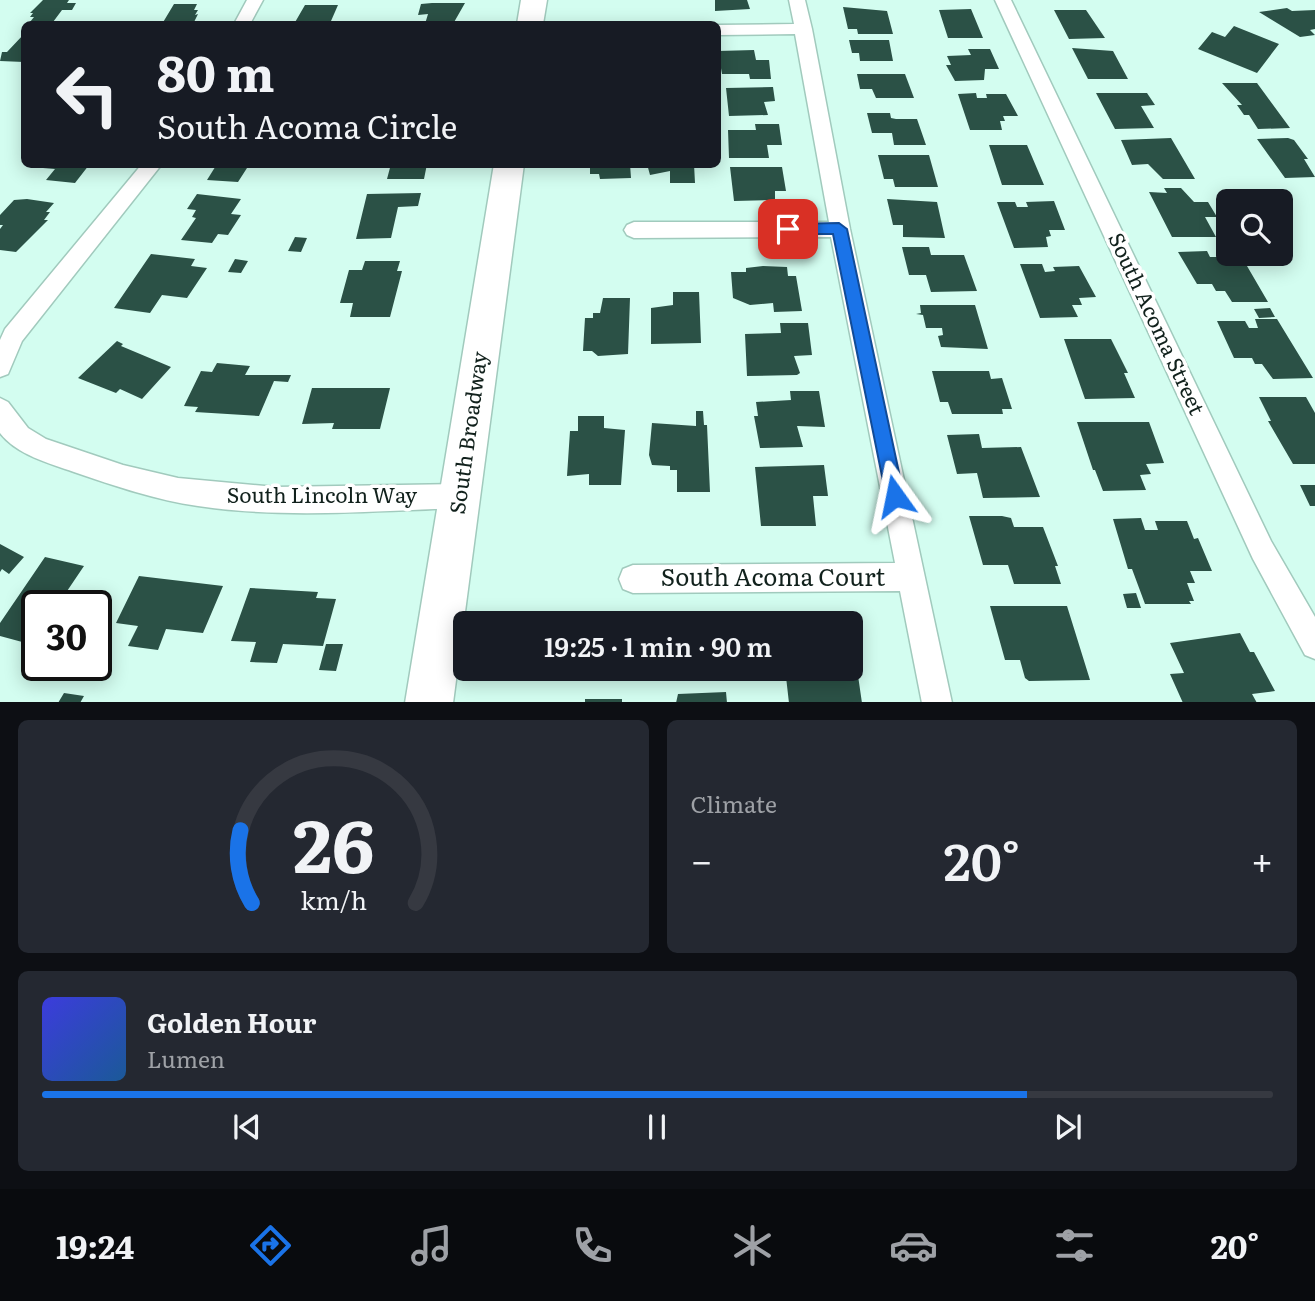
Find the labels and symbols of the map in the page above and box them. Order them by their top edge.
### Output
pin [758,199,818,259]
street label: South Acoma Street [1102,227,1214,420]
street label: South Broadway [440,349,493,516]
position arrow [858,459,932,533]
street label: South Lincoln Way [227,478,418,509]
street label: South Acoma Court [661,558,886,593]
speed limit sign: 30 [21,590,112,681]

